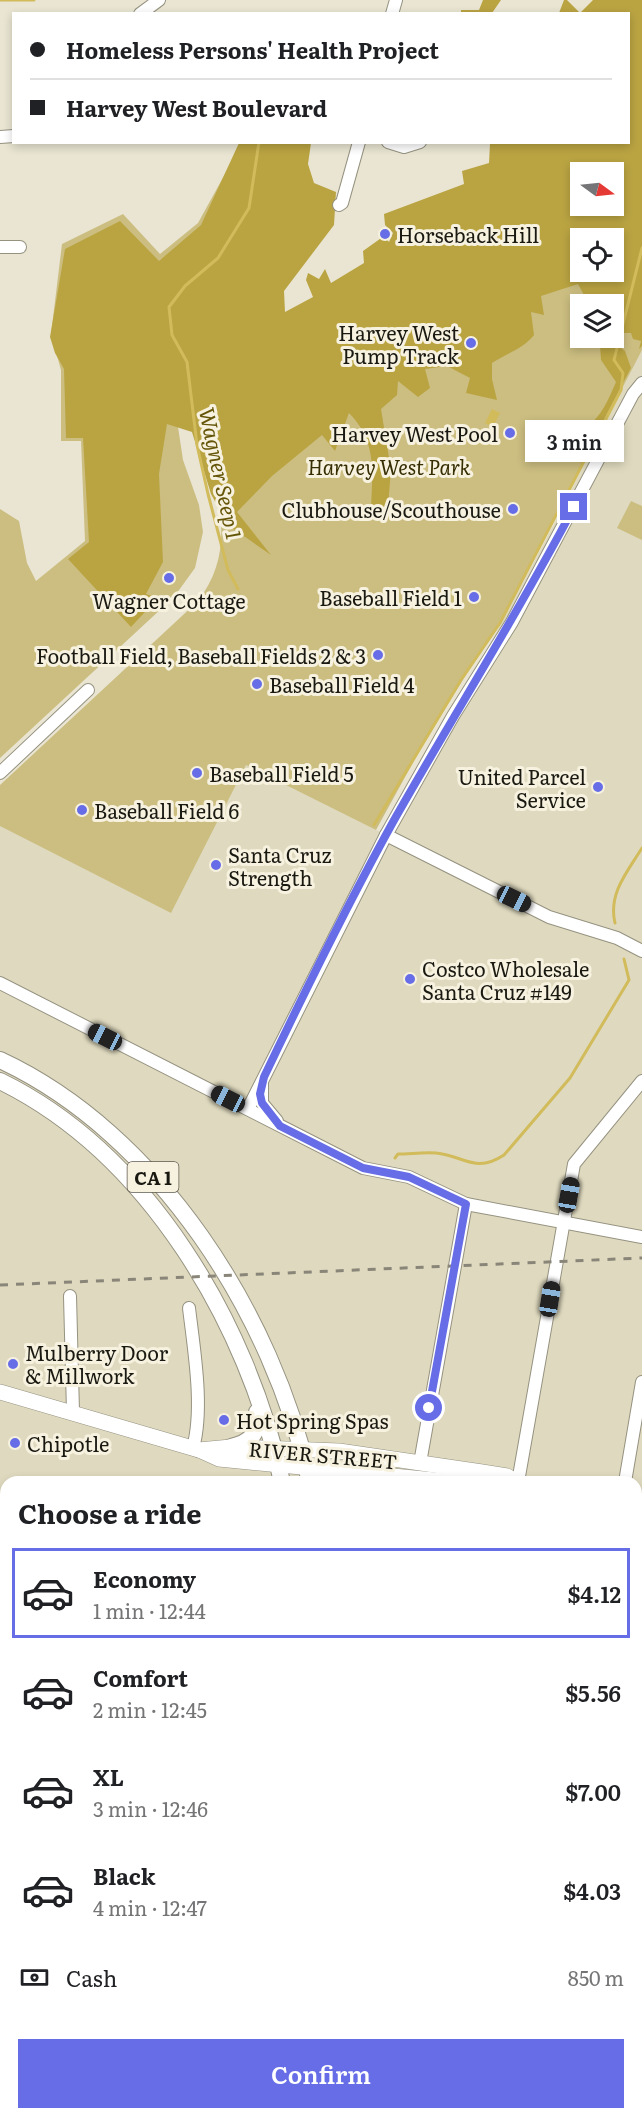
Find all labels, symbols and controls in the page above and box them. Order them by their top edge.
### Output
text: Homeless Persons' Health Project [66,33,439,66]
text: Harvey West Boulevard [66,91,327,124]
north arrow [570,162,624,216]
map controls [570,162,624,348]
place label: Horseback Hill [397,219,539,249]
marker: Horseback Hill [378,227,392,241]
button: locate [570,228,624,282]
button: layers [570,294,624,348]
place label: Harvey West Pump Track [338,317,460,370]
marker: Harvey West Pump Track [464,336,478,350]
water label: Wagner Seep 1 [193,404,251,542]
place label: Harvey West Pool [331,418,498,448]
callout: 3 min [524,420,624,462]
marker: Harvey West Pool [503,426,517,440]
text: 3 min [547,426,602,456]
park label: Harvey West Park [308,451,470,481]
route end [560,493,587,520]
place label: Clubhouse/Scouthouse [281,494,501,524]
marker: Clubhouse/Scouthouse [506,502,520,516]
marker: Wagner Cottage [162,571,176,585]
place label: Baseball Field 1 [319,582,462,612]
place label: Wagner Cottage [92,585,246,615]
marker: Baseball Field 1 [467,590,481,604]
place label: Football Field, Baseball Fields 2 & 3 [36,640,366,670]
marker: Football Field, Baseball Fields 2 & 3 [371,648,385,662]
place label: Baseball Field 4 [269,669,415,699]
marker: Baseball Field 4 [250,677,264,691]
place label: Baseball Field 5 [209,758,354,788]
place label: United Parcel Service [458,761,586,814]
marker: Baseball Field 5 [190,766,204,780]
marker: United Parcel Service [591,780,605,794]
place label: Baseball Field 6 [94,795,240,825]
marker: Baseball Field 6 [75,803,89,817]
place label: Santa Cruz Strength [228,839,332,892]
marker: Santa Cruz Strength [209,858,223,872]
car [494,883,534,915]
place label: Costco Wholesale Santa Cruz #149 [422,953,589,1006]
marker: Costco Wholesale Santa Cruz #149 [403,972,417,986]
car [85,1021,125,1053]
car [208,1083,248,1115]
road number: CA 1 [128,1162,178,1192]
car [557,1176,581,1214]
car [538,1280,562,1318]
place label: Mulberry Door & Millwork [25,1337,169,1390]
marker: Mulberry Door & Millwork [6,1357,20,1371]
route start [415,1394,442,1421]
place label: Hot Spring Spas [236,1405,389,1435]
marker: Hot Spring Spas [217,1413,231,1427]
place label: Chipotle [27,1428,109,1458]
street label: RIVER STREET [247,1433,399,1475]
marker: Chipotle [8,1436,22,1450]
text: Choose a ride [18,1492,201,1532]
text: Economy [93,1562,196,1595]
icon: car [21,1566,75,1620]
text: $4.12 [568,1577,621,1610]
text: 1 min · 12:44 [93,1595,206,1625]
text: Comfort [93,1661,188,1694]
icon: car [21,1665,75,1719]
text: $5.56 [565,1676,621,1709]
text: 2 min · 12:45 [93,1694,207,1724]
text: XL [93,1760,124,1793]
icon: car [21,1764,75,1818]
text: $7.00 [565,1775,621,1808]
text: 3 min · 12:46 [93,1793,208,1823]
text: Black [93,1859,155,1892]
icon: car [21,1863,75,1917]
text: $4.03 [563,1874,621,1907]
text: 4 min · 12:47 [93,1892,207,1922]
icon: cash [18,1961,51,1994]
text: Cash [66,1961,117,1994]
text: 850 m [568,1962,624,1992]
button: Confirm [18,2039,624,2108]

